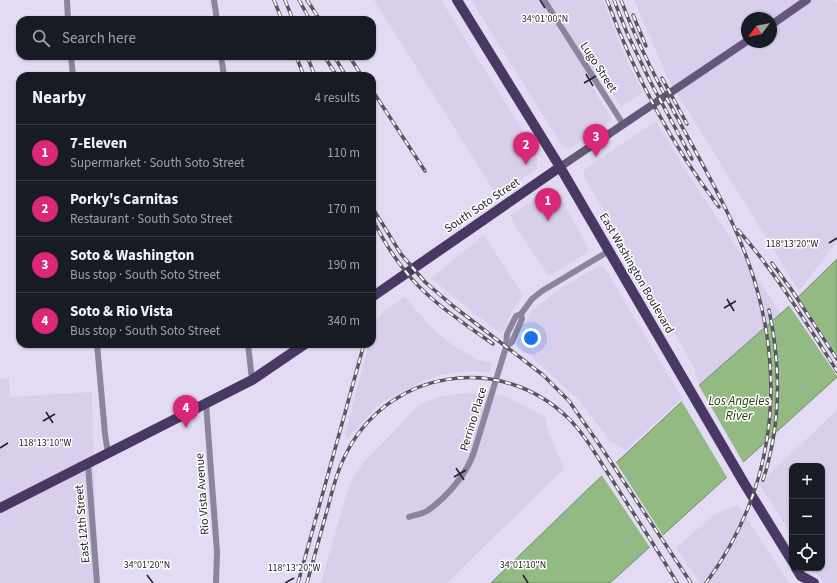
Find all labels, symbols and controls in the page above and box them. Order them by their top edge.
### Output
text: 34°01'00"N [522,12,568,26]
north arrow [741,12,777,48]
search box [16,16,376,60]
icon: search [30,27,52,49]
text: Search here [62,28,136,49]
street label: Lugo Street [576,39,621,96]
text: Nearby [32,86,86,110]
text: 4 results [315,89,360,107]
pin: 3 [583,124,609,157]
pin: 2 [513,132,539,165]
text: 7-Eleven [70,133,127,154]
text: 1 [42,144,48,162]
text: 110 m [327,144,360,162]
text: Supermarket · South Soto Street [70,154,245,172]
street label: South Soto Street [441,174,524,237]
pin: 1 [535,188,561,221]
text: Porky's Carnitas [70,189,178,210]
text: 2 [42,200,48,218]
text: 170 m [327,200,360,218]
text: Restaurant · South Soto Street [70,210,233,228]
street label: East Washington Boulevard [595,210,678,337]
text: 118°13'20"W [766,237,818,251]
text: Soto & Washington [70,245,194,266]
text: 3 [42,256,48,274]
text: 190 m [327,256,360,274]
text: Bus stop · South Soto Street [70,266,220,284]
text: Soto & Rio Vista [70,301,173,322]
text: 4 [42,312,48,330]
text: 340 m [327,312,360,330]
text: Bus stop · South Soto Street [70,322,220,340]
your location [521,328,541,348]
street label: Perrino Place [456,385,491,453]
water label: Los Angeles River [708,392,770,425]
pin: 4 [173,395,199,428]
text: 118°13'10"W [19,436,71,450]
street label: Rio Vista Avenue [191,453,214,535]
map controls [789,463,825,571]
button: + [789,463,825,499]
street label: East 12th Street [71,484,94,564]
button: − [789,499,825,535]
button: locate [789,535,825,571]
text: 34°01'20"N [124,558,170,572]
text: 34°01'10"N [500,558,546,572]
text: 118°13'20"W [268,561,320,575]

